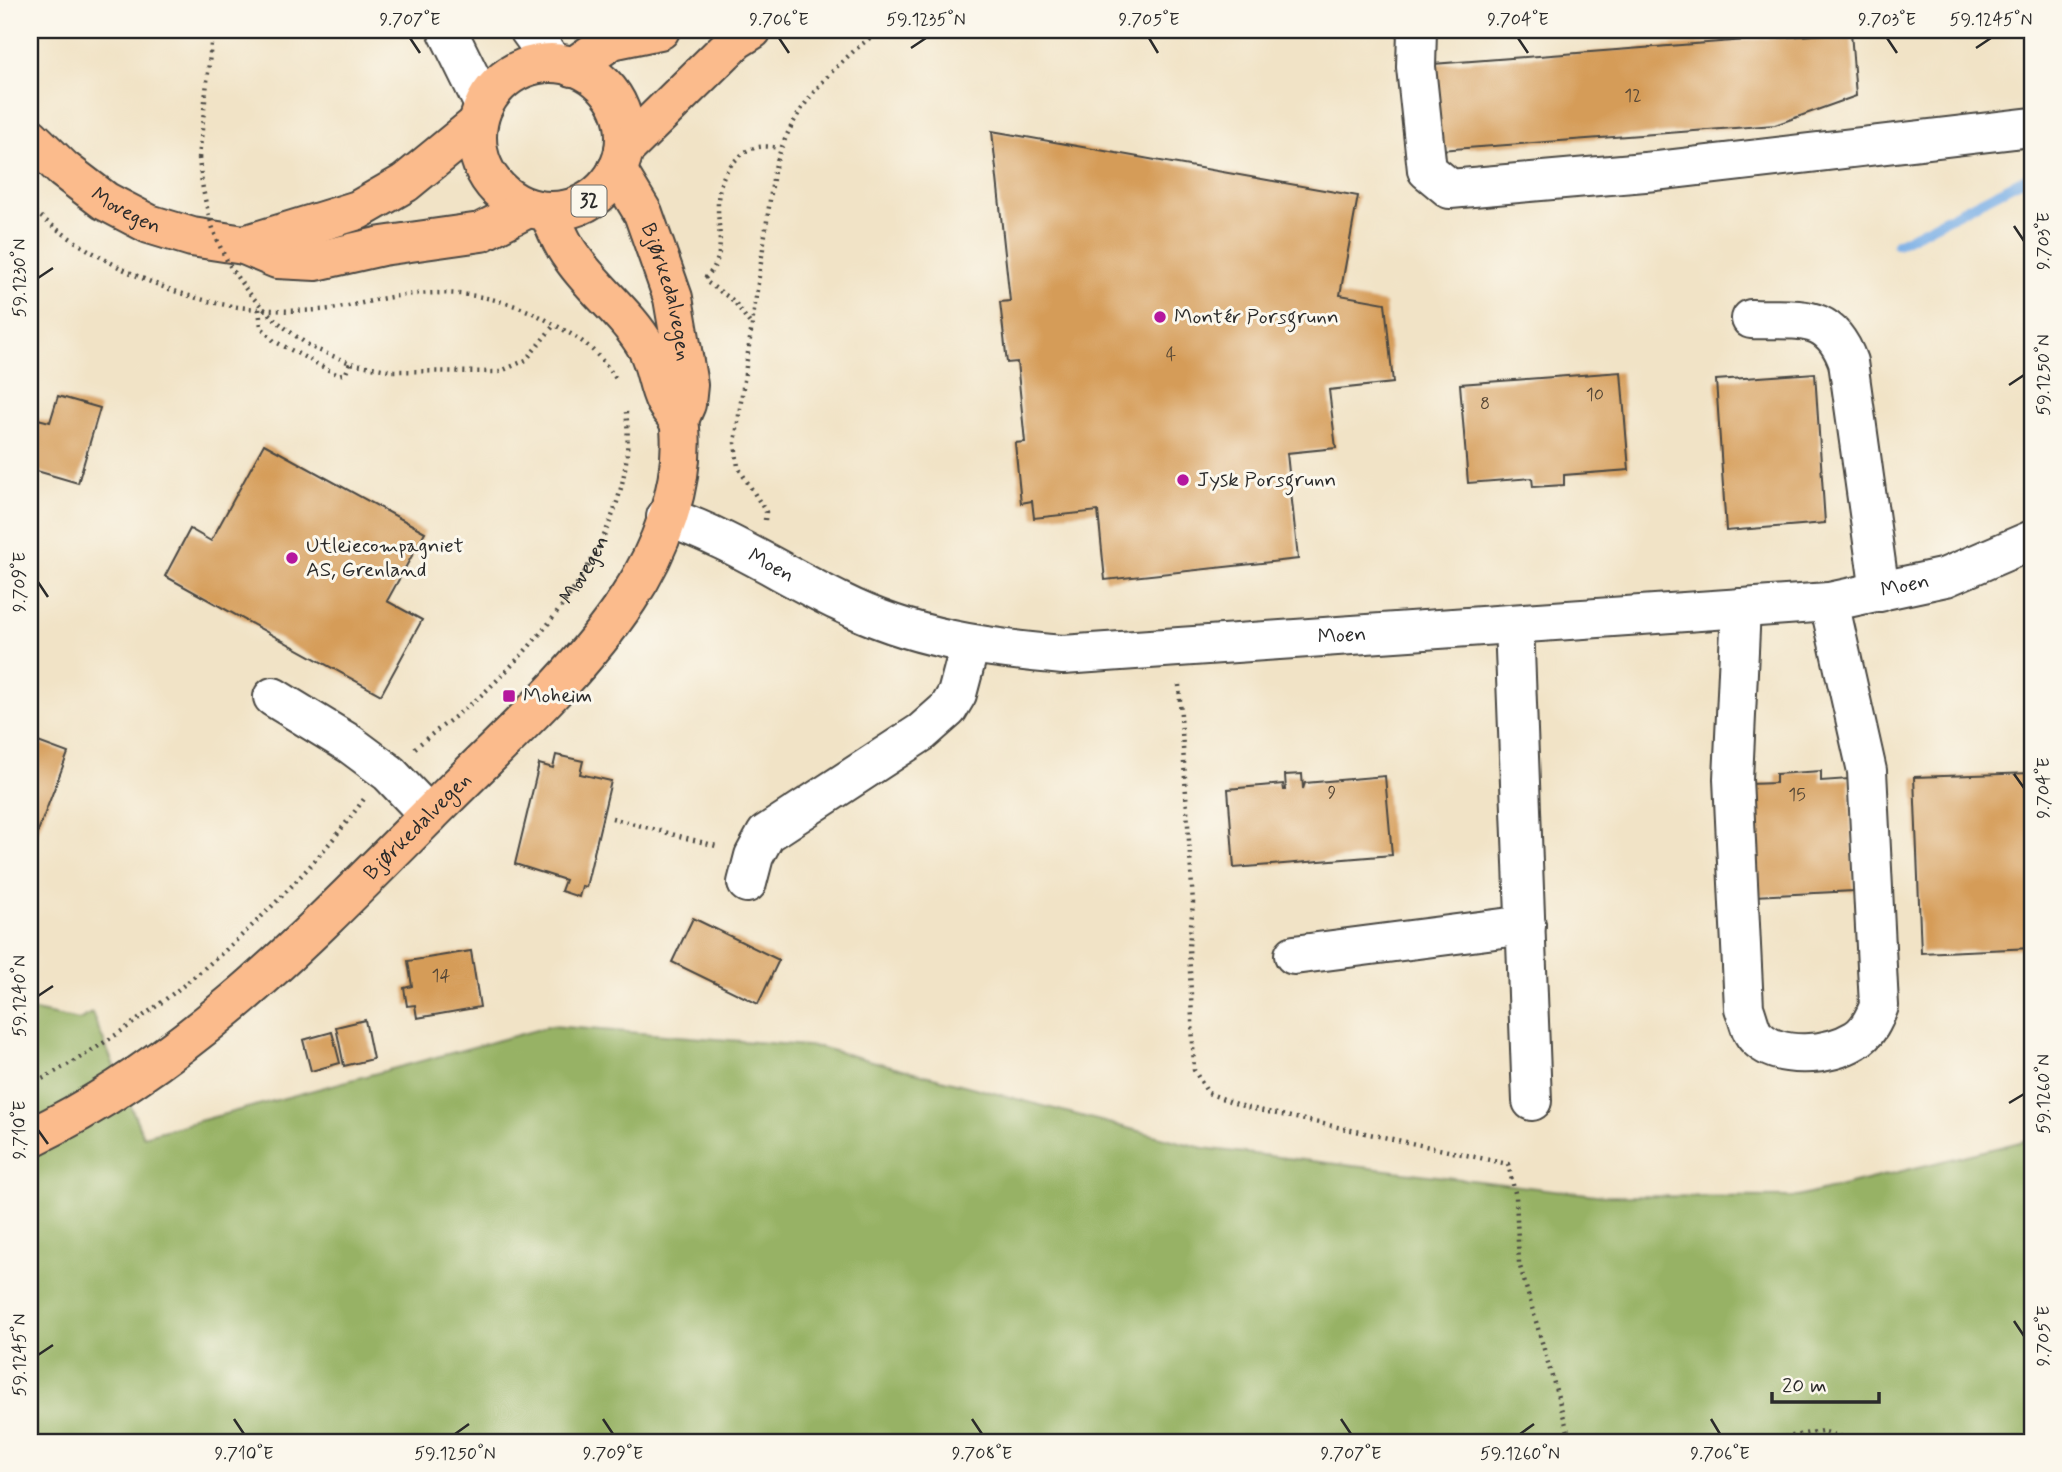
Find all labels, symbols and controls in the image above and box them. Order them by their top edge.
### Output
text: 9.707°E [380,8,440,32]
text: 9.706°E [749,8,809,32]
text: 59.1235°N [886,8,966,32]
text: 9.705°E [1119,8,1179,32]
text: 9.704°E [1487,8,1549,32]
text: 9.703°E [1858,8,1916,32]
text: 59.1245°N [1950,8,2032,32]
house number: 12 [1624,84,1642,108]
street label: Movegen [85,181,164,241]
road number: 32 [572,186,606,216]
text: 9.703°E [2032,212,2056,270]
street label: Bjørkedalvegen [634,219,698,363]
text: 59.1230°N [8,239,32,317]
place label: Montér Porsgrunn [1174,303,1339,333]
marker: Montér Porsgrunn [1152,309,1168,325]
text: 59.1250°N [2032,334,2056,416]
house number: 4 [1166,343,1176,367]
house number: 10 [1586,383,1604,407]
house number: 8 [1480,392,1490,416]
place label: Jysk Porsgrunn [1197,466,1336,496]
marker: Jysk Porsgrunn [1175,472,1191,488]
street label: Movegen [553,531,616,610]
place label: Utleiecompagniet AS, Grenland [306,532,464,584]
street label: Moen [743,542,799,590]
marker: Utleiecompagniet AS, Grenland [284,550,300,566]
text: 9.709°E [8,552,32,612]
street label: Moen [1878,567,1932,605]
street label: Moen [1317,620,1367,651]
place label: Moheim [523,682,592,710]
marker: Moheim [501,688,517,704]
text: 9.704°E [2032,757,2056,819]
street label: Bjørkedalvegen [358,766,478,887]
house number: 9 [1328,781,1337,805]
house number: 15 [1788,783,1806,807]
text: 59.1240°N [8,955,32,1037]
house number: 14 [432,964,451,988]
text: 59.1260°N [2032,1054,2056,1134]
text: 9.710°E [8,1100,32,1160]
text: 9.705°E [2032,1306,2056,1366]
text: 59.1245°N [8,1314,32,1396]
scale bar [1772,1360,1878,1404]
text: 20 m [1782,1372,1827,1400]
text: 9.710°E [214,1442,274,1466]
text: 59.1250°N [414,1442,496,1466]
text: 9.709°E [583,1442,643,1466]
text: 9.708°E [952,1442,1012,1466]
text: 9.707°E [1321,1442,1381,1466]
text: 59.1260°N [1480,1442,1560,1466]
text: 9.706°E [1690,1442,1750,1466]

